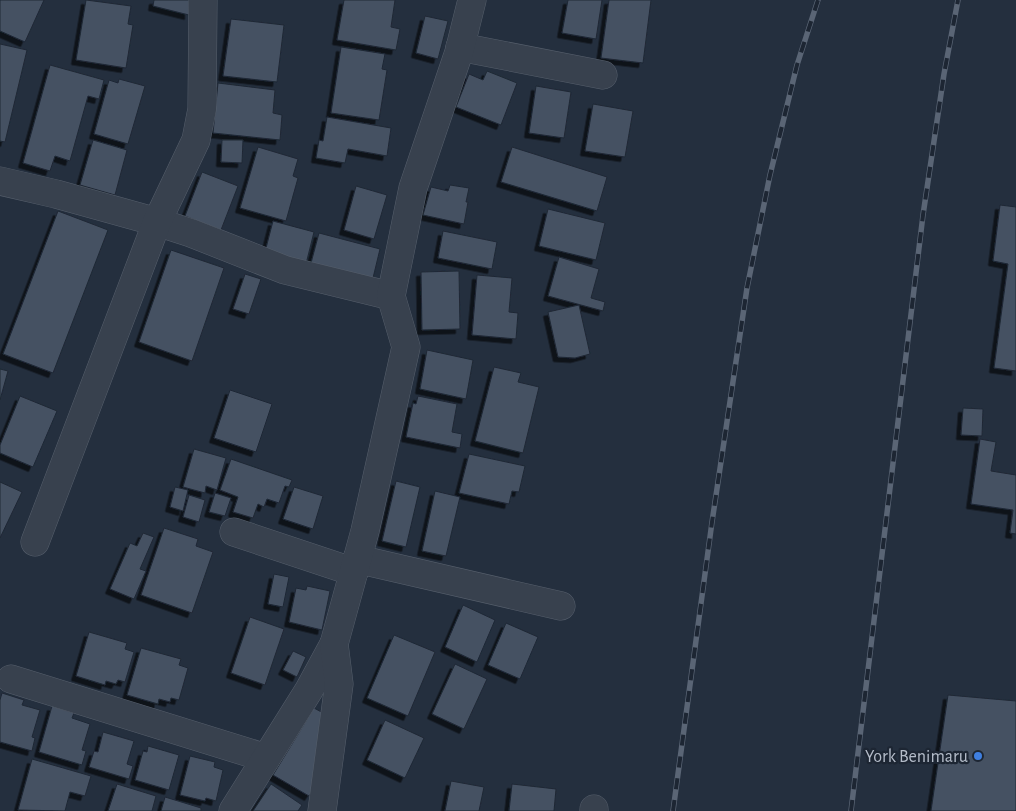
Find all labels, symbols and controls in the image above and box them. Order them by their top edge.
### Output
place label: York Benimaru [865,748,968,766]
marker: York Benimaru [972,750,984,762]

